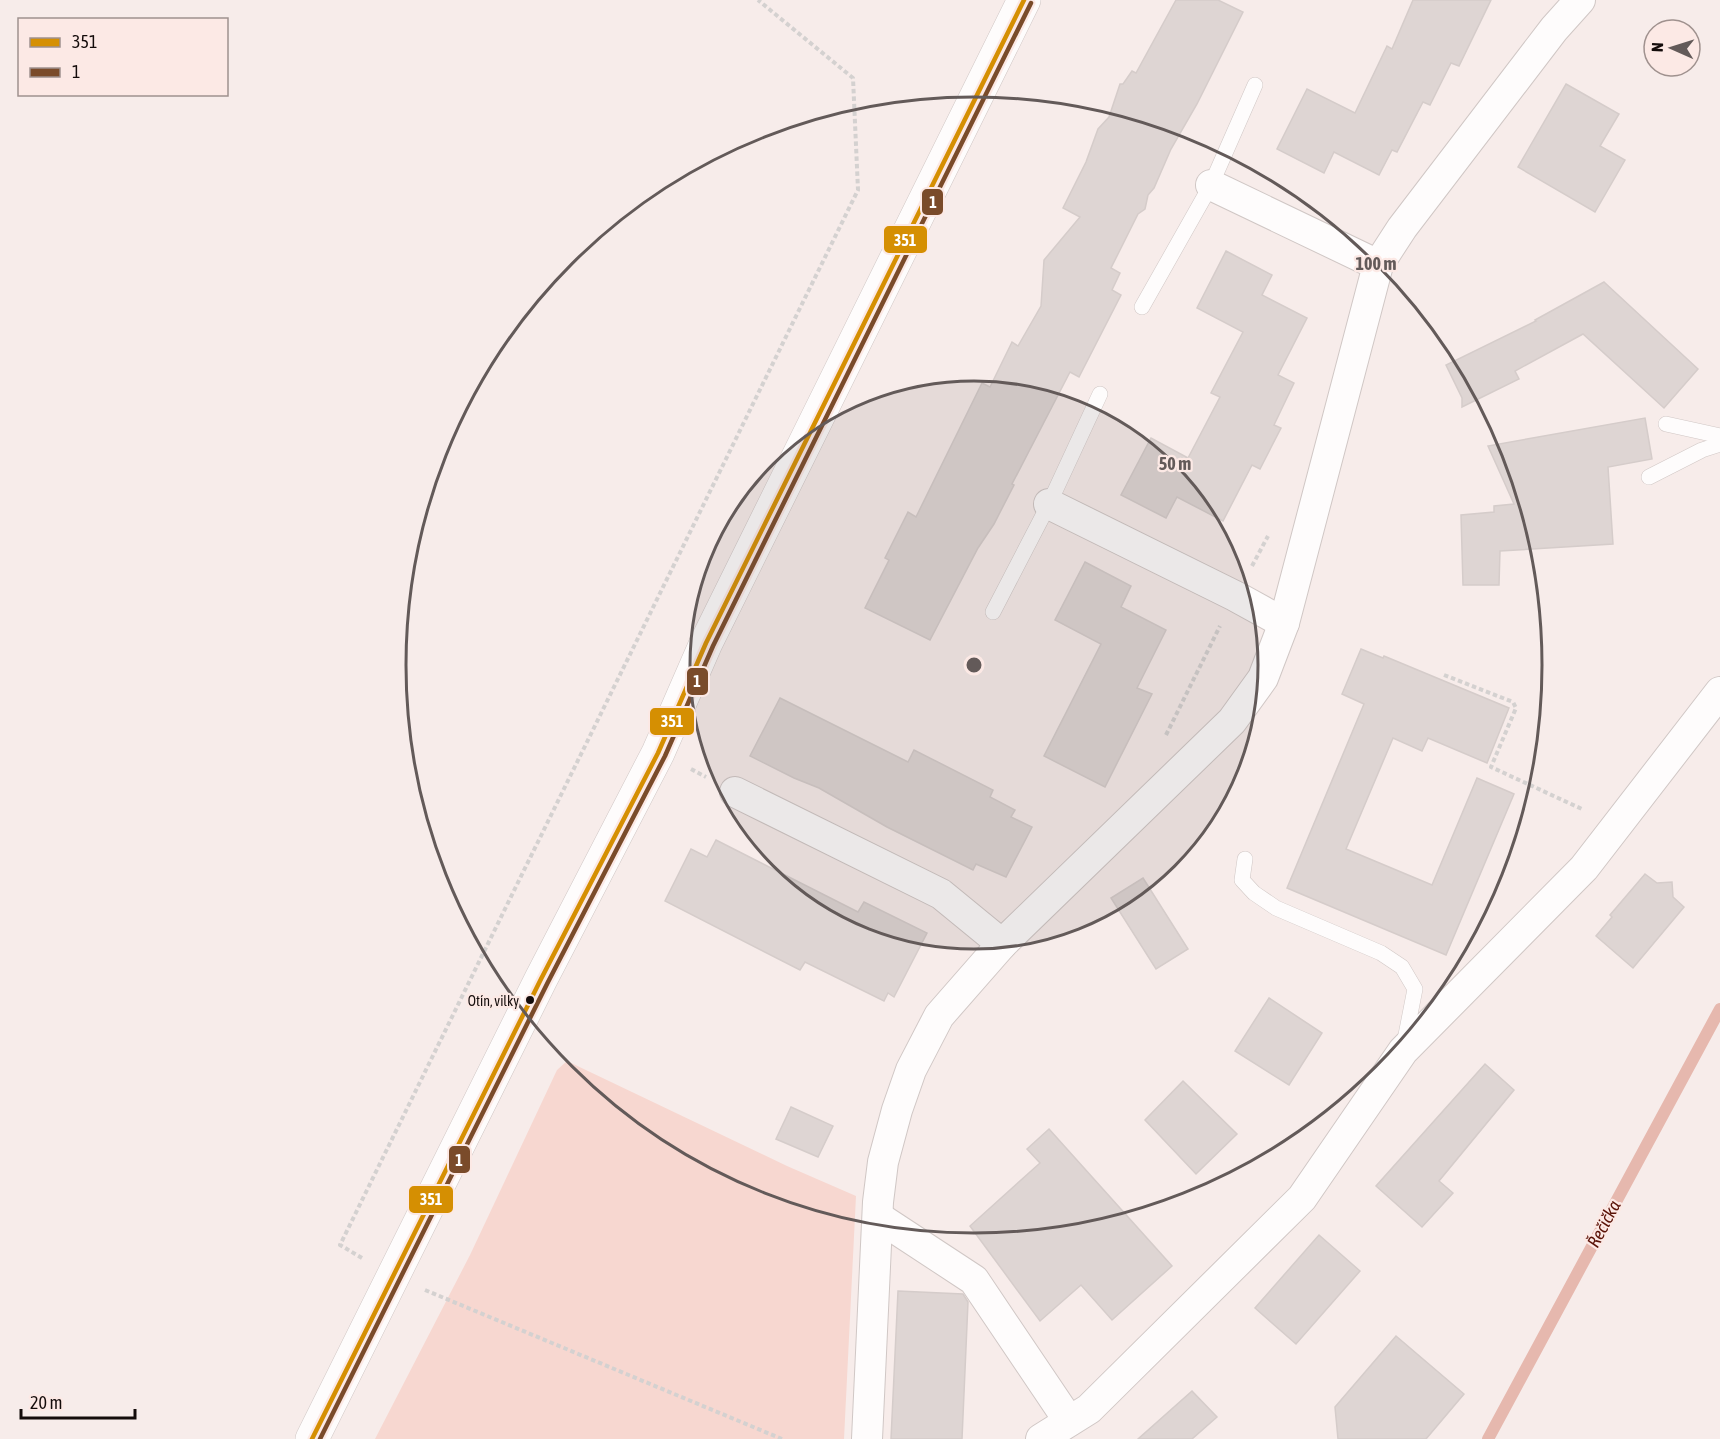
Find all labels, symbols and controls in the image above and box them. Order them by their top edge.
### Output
legend [18,18,228,96]
north arrow [1642,18,1702,78]
text: 351 [72,31,97,52]
text: N [1648,42,1666,52]
text: 1 [72,61,80,82]
line badge: 1 [921,188,944,216]
text: 1 [929,193,937,211]
line badge: 351 [883,225,928,254]
text: 351 [894,231,917,249]
text: 100 m [1356,253,1396,274]
text: 50 m [1159,453,1191,474]
centre of rings [964,655,984,675]
line badge: 1 [686,667,709,696]
text: 1 [693,672,701,690]
line badge: 351 [649,707,695,736]
text: 351 [661,712,684,730]
place label: Otín, vilky [468,993,519,1009]
marker: Otín, vilky [524,994,536,1006]
line badge: 1 [448,1145,471,1174]
text: 1 [455,1151,463,1169]
line badge: 351 [408,1185,454,1214]
text: 351 [420,1190,443,1208]
water label: Řečička [1583,1196,1625,1251]
scale bar [21,1382,135,1420]
text: 20 m [30,1392,62,1413]

